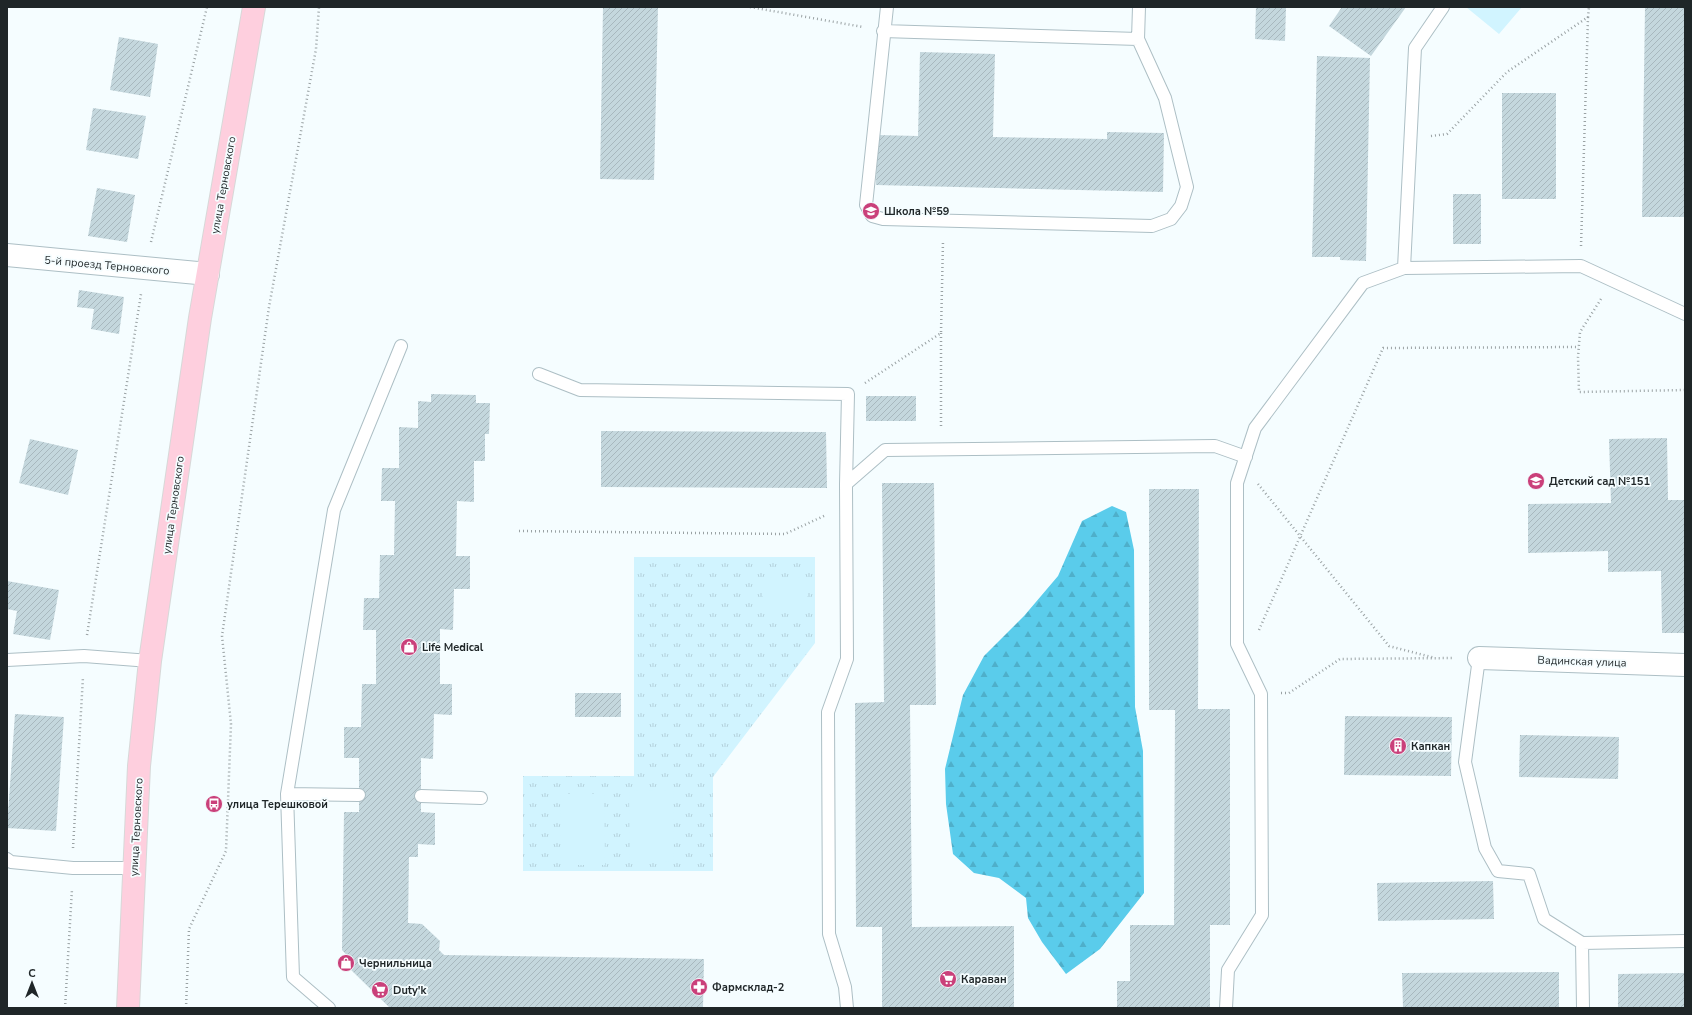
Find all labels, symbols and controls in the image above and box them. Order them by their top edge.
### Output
street label: улица Терновского [208,135,239,235]
school or university icon: Школа №59 [861,201,881,221]
place label: Школа №59 [884,204,950,219]
street label: 5-й проезд Терновского [44,253,170,278]
street label: улица Терновского [159,455,188,555]
school or university icon: Детский сад №151 [1526,471,1546,491]
place label: Детский сад №151 [1549,474,1650,489]
shop icon: Life Medical [399,637,419,657]
place label: Life Medical [422,640,484,655]
street label: Вадинская улица [1537,652,1627,671]
building icon: Капкан [1388,736,1408,756]
place label: Капкан [1411,739,1450,754]
street label: улица Терновского [126,777,147,877]
bus stop icon: улица Терешковой [204,794,224,814]
place label: улица Терешковой [227,797,328,812]
shop icon: Чернильница [336,953,356,973]
place label: Чернильница [359,956,432,971]
north arrow [12,963,52,1003]
text: С [28,966,36,981]
supermarket icon: Караван [938,969,958,989]
place label: Караван [961,972,1007,987]
pharmacy icon: Фармсклад-2 [689,977,709,997]
supermarket icon: Duty'k [370,980,390,1000]
place label: Фармсклад-2 [712,980,785,995]
place label: Duty'k [393,983,428,998]

